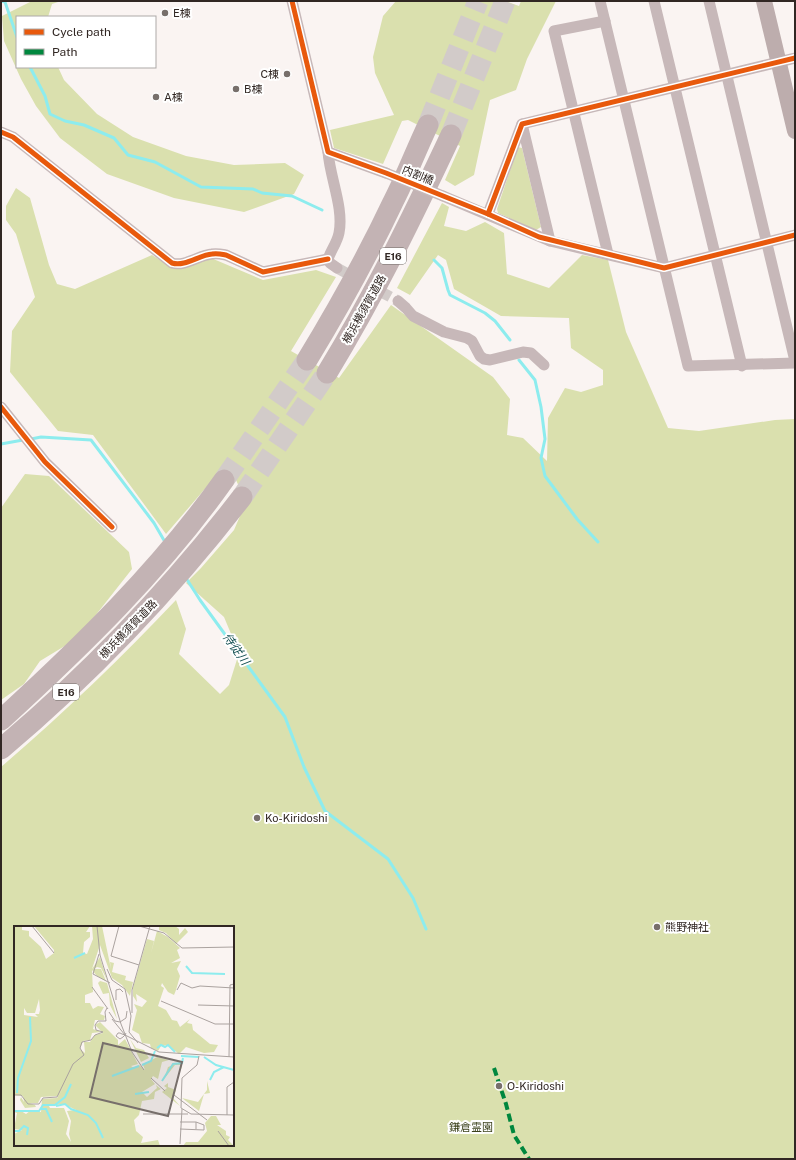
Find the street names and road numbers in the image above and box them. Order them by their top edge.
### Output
street label: 内割橋 [400,163,436,187]
road number: E16 [380,248,406,264]
street label: 横浜横須賀道路 [340,272,388,346]
street label: 横浜横須賀道路 [97,597,159,661]
road number: E16 [53,684,79,700]

